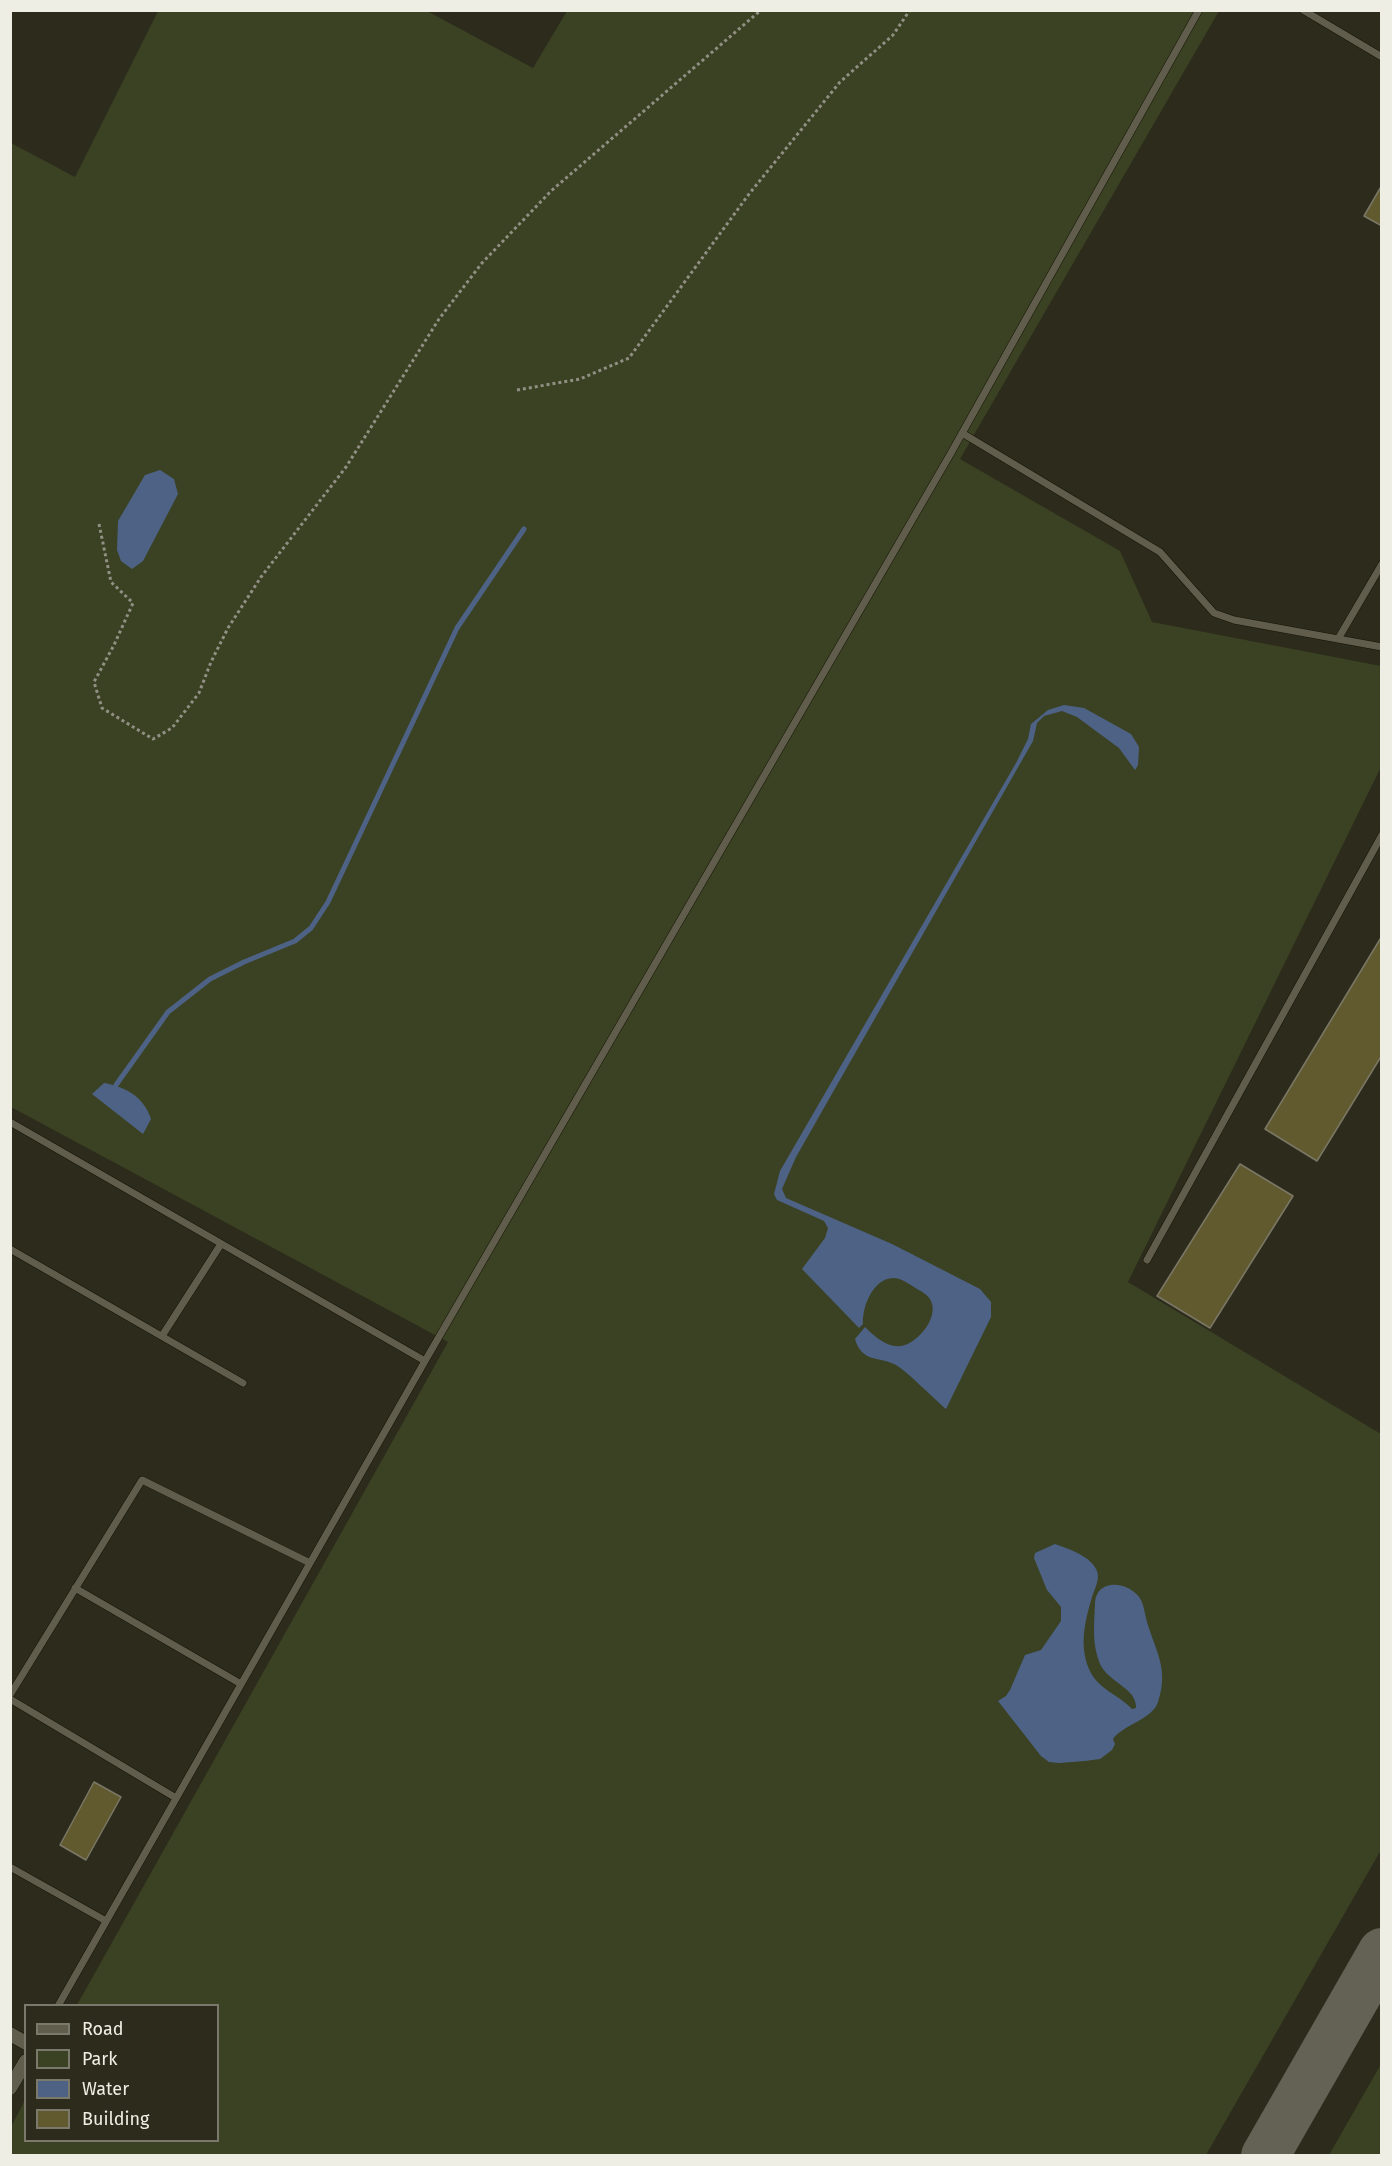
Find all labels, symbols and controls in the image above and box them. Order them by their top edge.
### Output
legend [24,2004,219,2142]
text: Road [82,2018,124,2040]
text: Park [82,2048,117,2070]
text: Water [82,2078,129,2100]
text: Building [82,2108,149,2130]

